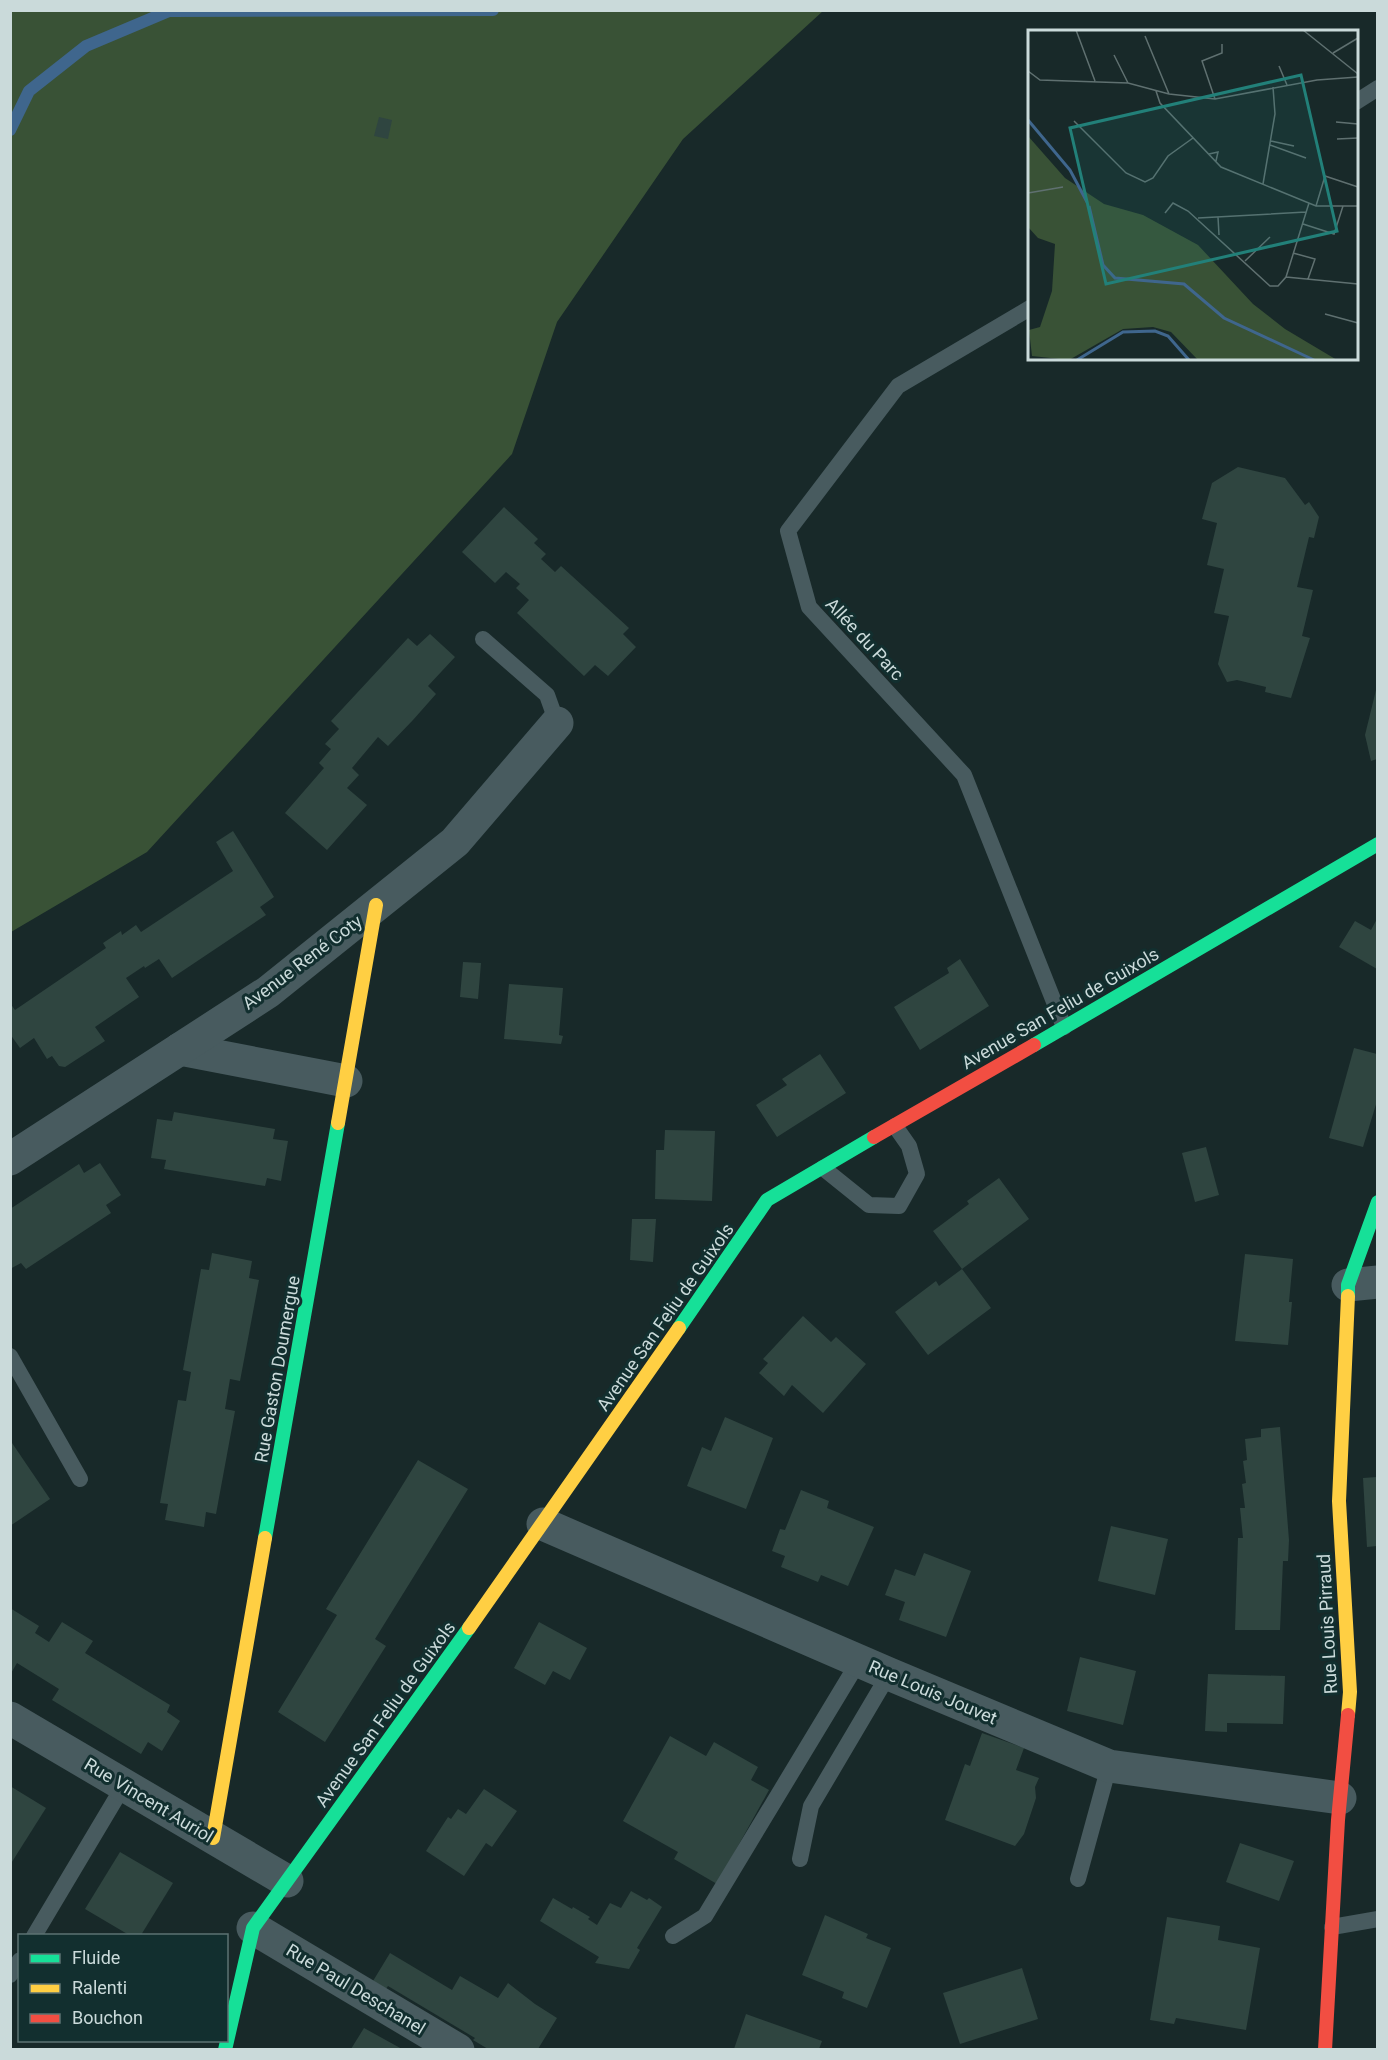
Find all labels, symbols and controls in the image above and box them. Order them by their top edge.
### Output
inset map [1028,30,1358,360]
street label: Allée du Parc [822,593,908,685]
street label: Avenue René Coty [238,910,366,1014]
street label: Avenue San Feliu de Guixols [958,943,1162,1073]
street label: Avenue San Feliu de Guixols [592,1219,738,1415]
street label: Rue Gaston Doumergue [250,1274,304,1464]
street label: Rue Louis Pirraud [1313,1553,1341,1695]
street label: Avenue San Feliu de Guixols [311,1617,459,1811]
street label: Rue Louis Jouvet [866,1656,1000,1729]
street label: Rue Vincent Auriol [81,1753,217,1847]
legend [18,1934,228,2042]
street label: Rue Paul Deschanel [283,1939,429,2039]
text: Fluide [72,1947,120,1968]
text: Ralenti [72,1977,127,1998]
text: Bouchon [72,2007,143,2028]

